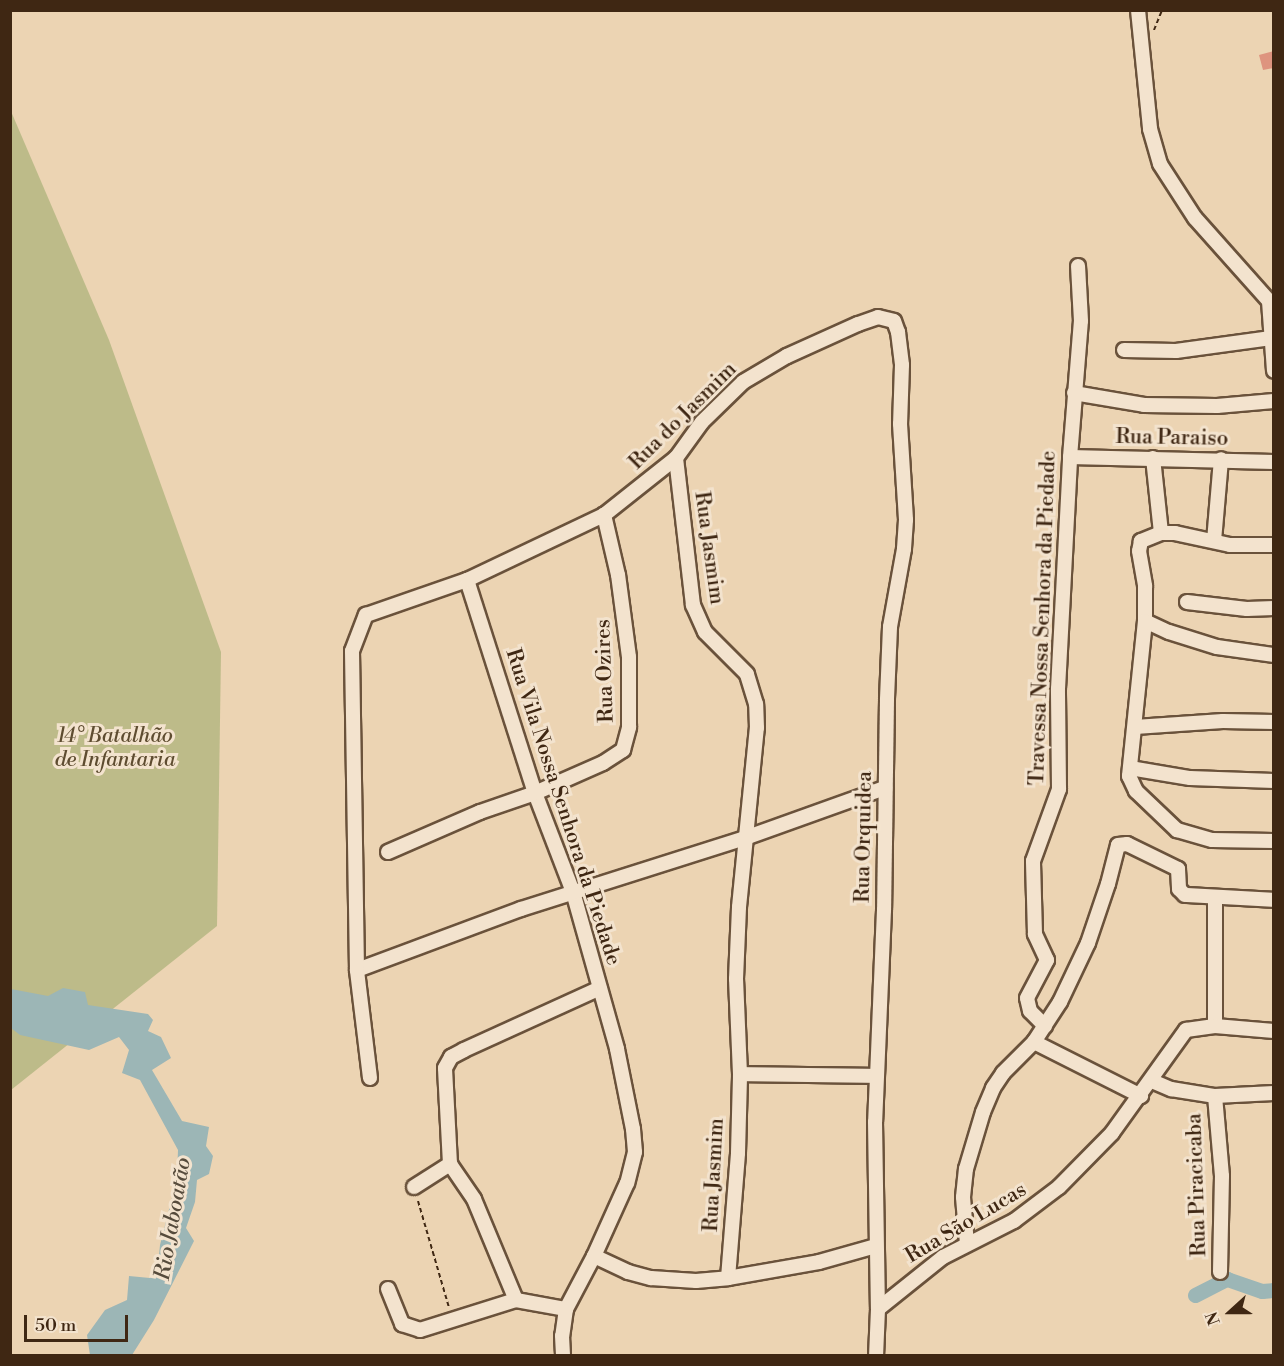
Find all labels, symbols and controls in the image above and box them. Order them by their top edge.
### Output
street label: Rua do Jasmim [624,357,742,475]
street label: Rua Paraiso [1115,424,1229,452]
street label: Travessa Nossa Senhora da Piedade [1025,450,1061,786]
street label: Rua Jasmim [689,490,729,606]
street label: Rua Ozires [591,619,619,723]
street label: Rua Vila Nossa Senhora da Piedade [500,646,626,968]
park label: 14° Batalhão de Infantaria [55,723,175,773]
street label: Rua Orquidea [850,771,878,903]
street label: Rua Piracicaba [1182,1113,1212,1257]
street label: Rua Jasmim [698,1117,730,1233]
water label: Rio Jaboatão [149,1155,197,1283]
street label: Rua São Lucas [901,1177,1031,1269]
north arrow [1200,1282,1260,1342]
scale bar [27,1303,130,1341]
text: N [1202,1309,1225,1328]
text: 50 m [35,1314,76,1337]

